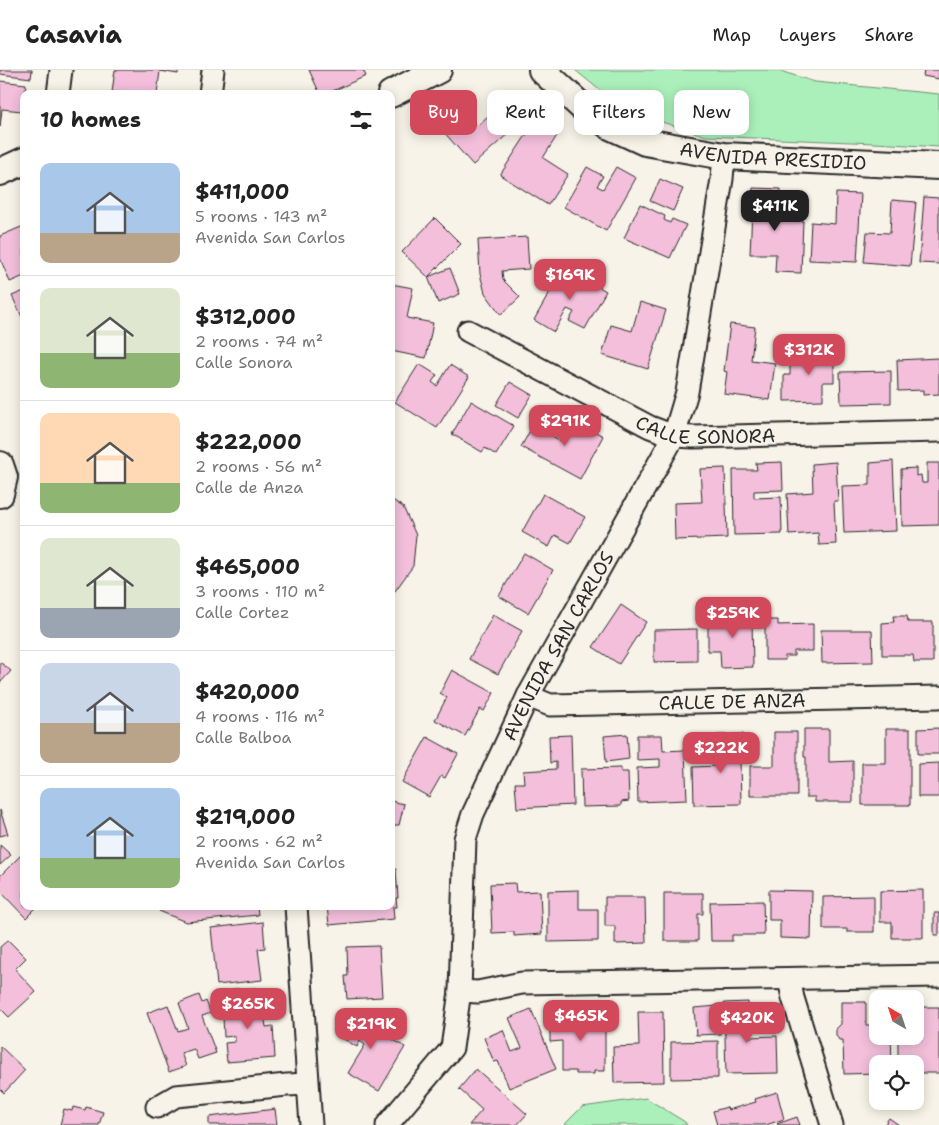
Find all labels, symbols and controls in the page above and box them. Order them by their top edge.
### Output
text: Casavia [25,19,122,51]
text: Map [713,23,751,47]
text: Layers [779,23,836,47]
text: Share [864,23,914,47]
chip: Buy [410,90,477,135]
chip: Rent [487,90,564,135]
chip: Filters [574,90,664,135]
chip: New [674,90,749,135]
text: 10 homes [40,106,141,134]
icon: filters [347,106,375,134]
street label: AVENIDA PRESIDIO [678,136,867,176]
text: $411,000 [195,178,290,206]
icon: home [80,183,140,243]
pin: $411K [740,190,810,232]
text: $411K [752,195,798,216]
text: 5 rooms · 143 m² [195,206,327,227]
text: Avenida San Carlos [195,227,345,248]
pin: $169K [535,258,605,301]
text: $169K [545,264,595,285]
text: $312,000 [195,303,296,331]
icon: home [80,308,140,368]
text: 2 rooms · 74 m² [195,331,323,352]
pin: $312K [774,334,844,376]
text: $312K [784,339,834,360]
text: Calle Sonora [195,352,293,373]
pin: $291K [530,404,600,447]
text: $291K [540,410,590,431]
street label: CALLE SONORA [631,410,776,450]
text: $222,000 [195,428,302,456]
icon: home [80,433,140,493]
text: 2 rooms · 56 m² [195,456,322,477]
text: Calle de Anza [195,477,303,498]
street label: AVENIDA SAN CARLOS [497,547,620,745]
text: $465,000 [195,553,300,581]
icon: home [80,558,140,618]
text: 3 rooms · 110 m² [195,581,325,602]
pin: $259K [698,596,768,639]
text: Calle Cortez [195,602,289,623]
text: $259K [706,602,760,623]
text: $420,000 [195,678,300,706]
icon: home [80,683,140,743]
street label: CALLE DE ANZA [658,688,806,716]
text: 4 rooms · 116 m² [195,706,325,727]
text: Calle Balboa [195,727,292,748]
pin: $222K [686,732,756,774]
text: $222K [694,737,748,758]
text: $219,000 [195,803,295,831]
icon: home [80,808,140,868]
text: 2 rooms · 62 m² [195,831,323,852]
text: Avenida San Carlos [195,852,345,873]
pin: $265K [213,988,283,1030]
north arrow [869,990,924,1045]
map controls [869,990,924,1110]
text: $265K [221,993,275,1014]
pin: $465K [546,1000,616,1042]
pin: $420K [712,1002,782,1044]
text: $465K [554,1005,608,1026]
text: $420K [720,1007,774,1028]
pin: $219K [336,1008,406,1050]
text: $219K [346,1013,396,1034]
button: locate [869,1055,924,1110]

